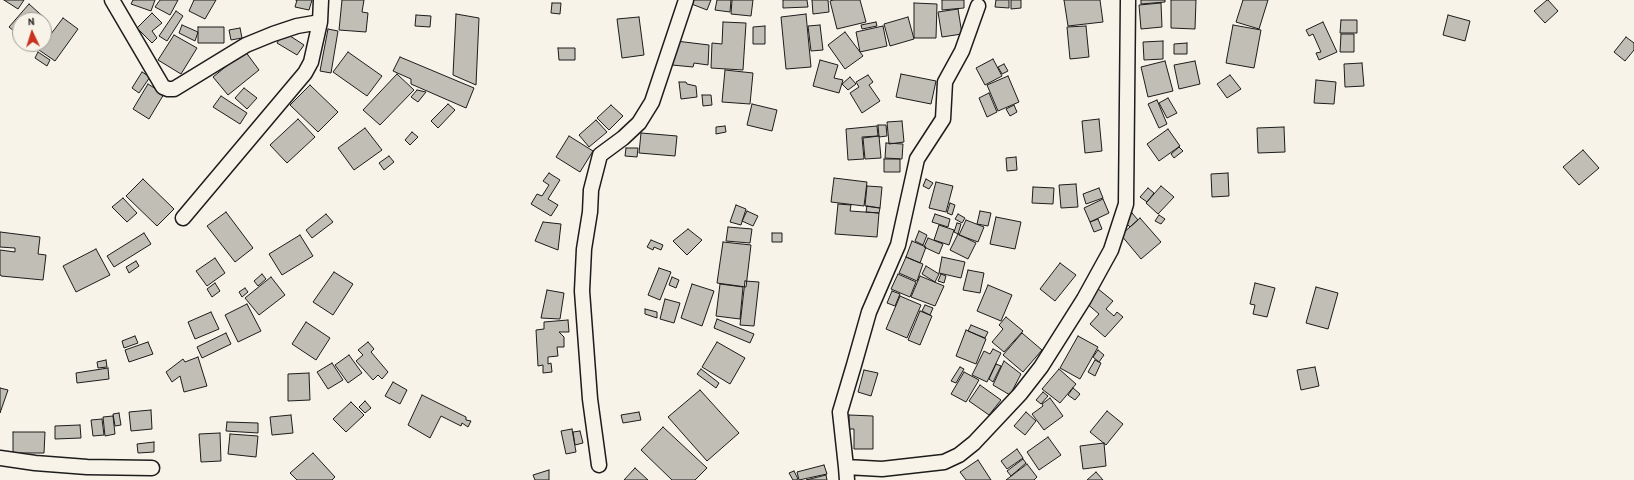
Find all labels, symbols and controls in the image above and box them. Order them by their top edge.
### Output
north arrow [12,12,52,52]
text: N [28,14,35,28]

